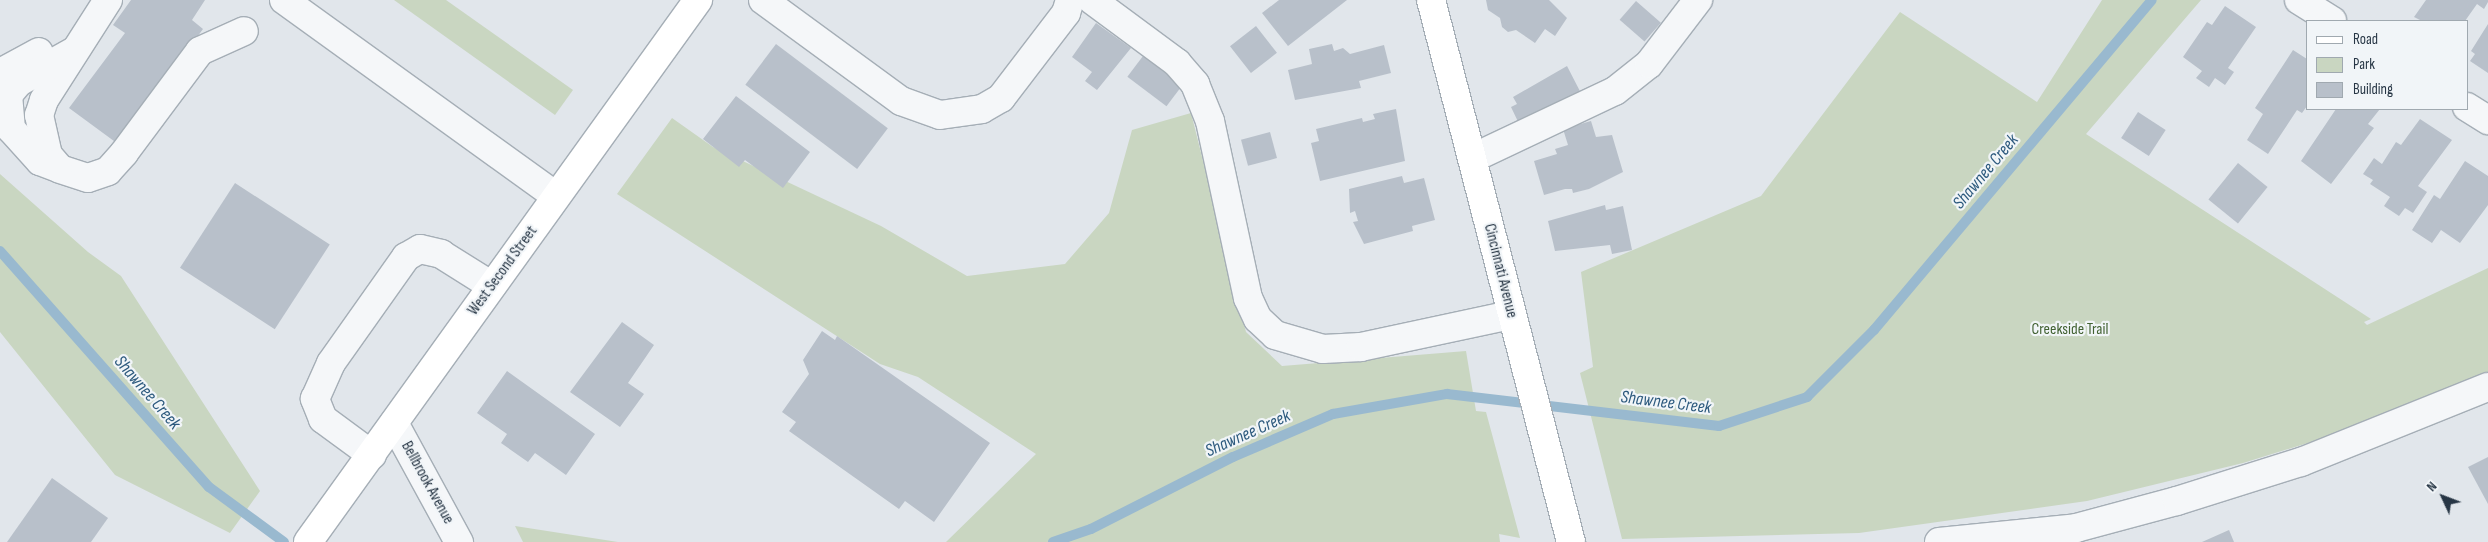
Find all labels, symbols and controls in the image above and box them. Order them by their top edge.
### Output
legend [2306,20,2468,110]
text: Road [2353,30,2378,49]
text: Park [2353,55,2375,74]
text: Building [2353,80,2393,99]
water label: Shawnee Creek [1949,130,2023,214]
street label: Cincinnati Avenue [1479,222,1521,320]
street label: West Second Street [464,223,542,319]
park label: Creekside Trail [2032,320,2108,340]
water label: Shawnee Creek [109,352,185,434]
water label: Shawnee Creek [1620,387,1712,419]
water label: Shawnee Creek [1202,406,1294,462]
street label: Bellbrook Avenue [396,438,458,528]
north arrow [2418,472,2468,522]
text: N [2423,478,2440,495]

